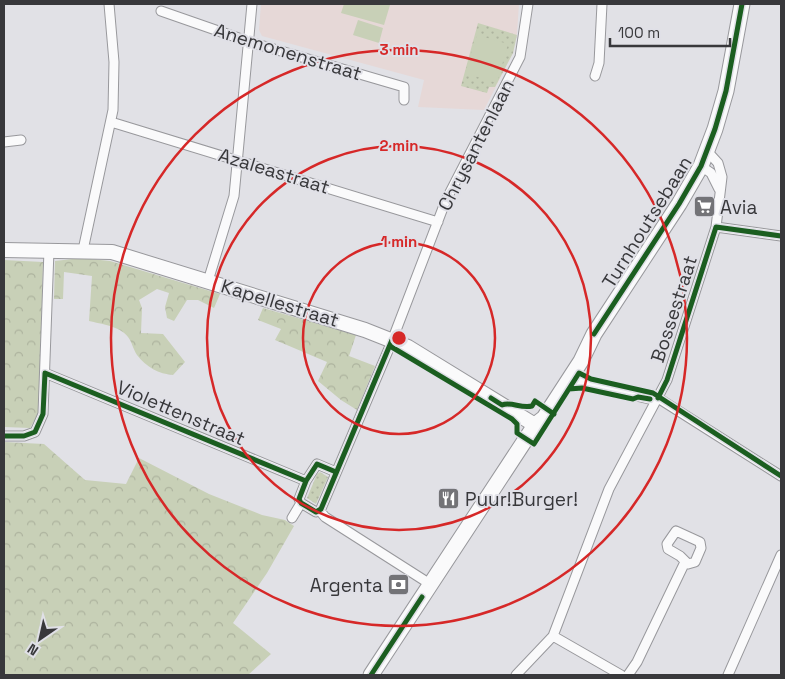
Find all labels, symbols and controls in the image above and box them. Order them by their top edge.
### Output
scale bar [610,15,730,47]
street label: Anemonenstraat [211,18,365,86]
text: 100 m [618,23,660,42]
text: 3 min [380,40,418,59]
street label: Chrysantenlaan [432,75,520,215]
text: 2 min [380,136,418,155]
street label: Azaleastraat [215,142,333,200]
street label: Turnhoutsebaan [596,151,698,293]
supermarket icon: Avia [692,195,716,219]
place label: Avia [720,195,758,220]
text: 1 min [381,232,417,251]
street label: Bossestraat [645,252,703,366]
street label: Kapellestraat [218,273,342,333]
centre of rings [390,329,408,347]
street label: Violettenstraat [113,375,249,451]
restaurant icon: Puur!Burger! [437,487,461,511]
place label: Puur!Burger! [465,487,578,512]
place label: Argenta [310,573,383,598]
bank icon: Argenta [387,573,411,597]
north arrow [15,614,65,664]
text: N [24,640,42,660]

